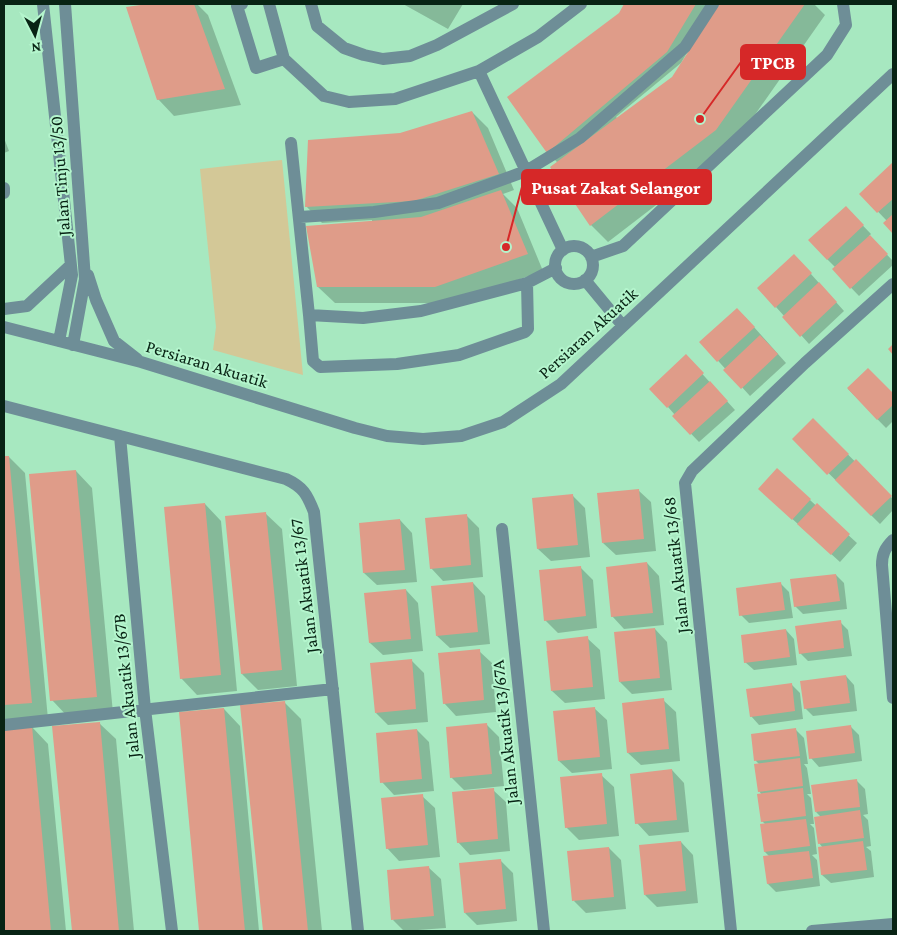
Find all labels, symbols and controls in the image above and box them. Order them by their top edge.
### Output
north arrow [10,10,60,60]
text: N [30,39,42,56]
callout: TPCB [741,45,805,79]
text: TPCB [751,52,795,73]
street label: Jalan Tinju 13/50 [46,115,75,239]
callout: Pusat Zakat Selangor [522,170,711,204]
text: Pusat Zakat Selangor [531,177,701,198]
street label: Persiaran Akuatik [534,283,642,383]
street label: Persiaran Akuatik [144,336,271,392]
street label: Jalan Akuatik 13/68 [659,496,693,636]
street label: Jalan Akuatik 13/67 [286,518,322,656]
street label: Jalan Akuatik 13/67B [108,613,144,761]
street label: Jalan Akuatik 13/67A [487,658,523,807]

